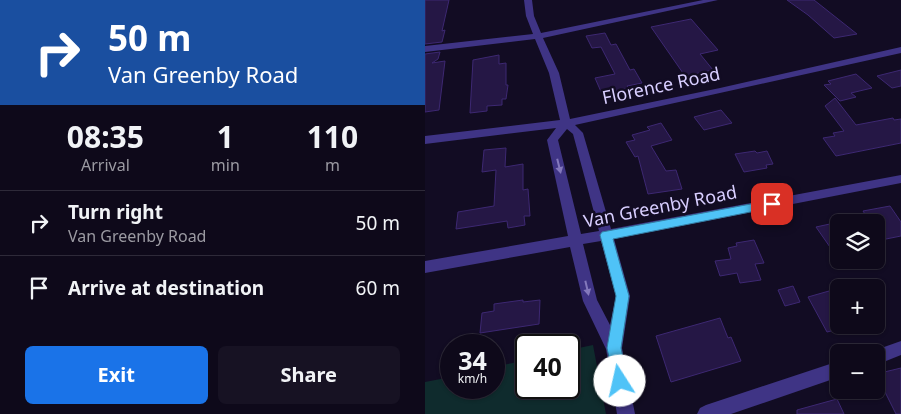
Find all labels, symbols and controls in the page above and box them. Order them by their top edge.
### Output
text: 50 m [108,14,191,61]
icon: right [25,20,90,85]
text: Van Greenby Road [108,59,298,89]
street label: Florence Road [600,61,722,109]
text: 08:35 [67,116,144,157]
text: 1 [217,116,234,157]
text: 110 [307,116,358,157]
text: Arrival [81,154,130,176]
text: min [211,154,240,176]
text: m [325,154,340,176]
one-way arrow [555,159,563,174]
street label: Van Greenby Road [581,179,739,233]
pin [751,183,793,225]
icon: arrive [758,190,786,218]
text: Turn right [68,199,163,225]
icon: right [25,209,53,237]
text: 50 m [356,210,400,236]
map controls [830,214,885,399]
button: layers [830,214,885,269]
text: Van Greenby Road [68,225,206,247]
icon: arrive [25,274,53,302]
text: Arrive at destination [68,275,264,301]
text: 60 m [356,275,400,301]
button: + [830,279,885,334]
one-way arrow [583,280,591,296]
speed limit sign: 40 [515,334,580,399]
text: 34 [458,343,487,377]
button: − [830,344,885,399]
button: Exit [25,346,208,404]
button: Share [218,346,400,404]
position arrow [593,354,645,406]
text: km/h [458,370,487,387]

